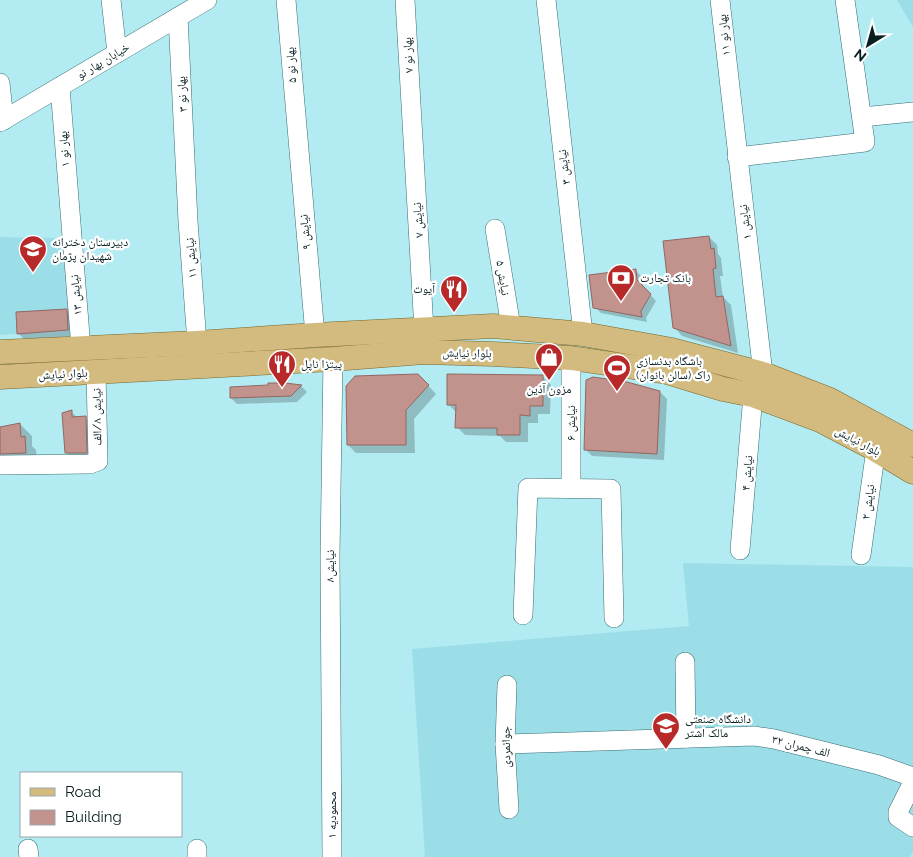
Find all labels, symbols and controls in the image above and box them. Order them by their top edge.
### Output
street label: ۱۱ بهار نو [715,14,733,56]
north arrow [843,20,893,70]
street label: ۷ بهار نو [400,37,416,73]
street label: خیابان بهار نو [74,40,132,82]
text: N [851,46,869,65]
street label: ۵ بهار نو [283,47,300,83]
street label: ۳ بهار نو [174,76,190,112]
street label: ۱ بهار نو [56,131,73,167]
street label: نیایش ۳ [555,149,573,185]
street label: نیایش ۷ [410,202,426,238]
street label: نیایش ۱ [736,204,754,240]
street label: نیایش ۹ [296,214,314,250]
school or university icon: دبیرستان دخترانه شهیدان پژمان [18,234,48,273]
place label: دبیرستان دخترانه شهیدان پژمان [52,235,128,263]
street label: نیایش ۱۱ [183,237,200,279]
street label: نیایش ۵ [493,259,513,297]
bank icon: بانک تجارت [606,263,636,302]
place label: بانک تجارت [640,271,691,285]
street label: نیایش ۱۳ [67,274,85,316]
restaurant icon: آیوت [439,274,469,313]
place label: آیوت [413,282,436,296]
shop icon: مزون آذین [534,342,564,381]
street label: بلوار نیایش [442,346,492,361]
restaurant icon: پیتزا ناپل [267,349,297,388]
sports icon: باشگاه بدنسازی راک (سالن بانوان) [602,353,632,392]
place label: باشگاه بدنسازی راک (سالن بانوان) [636,354,711,382]
place label: پیتزا ناپل [301,357,343,371]
street label: بلوار نیایش [38,366,88,383]
place label: مزون آذین [527,382,572,396]
street label: نیایش ۸/الف [89,388,105,446]
street label: نیایش ۶ [564,405,578,441]
street label: بلوار نیایش [833,423,883,459]
street label: نیایش ۴ [738,455,756,491]
street label: نیایش ۲ [859,483,878,521]
street label: نیایش۸ [323,550,337,582]
school or university icon: دانشگاه صنعتی مالک اشتر [651,711,681,750]
place label: دانشگاه صنعتی مالک اشتر [684,712,751,740]
street label: جوانمردی [499,726,513,768]
street label: ۳۲ الف چمران [770,732,832,760]
legend [20,772,182,837]
text: Road [65,783,101,801]
street label: ۱ محمودیه [325,792,339,839]
text: Building [65,808,122,826]

